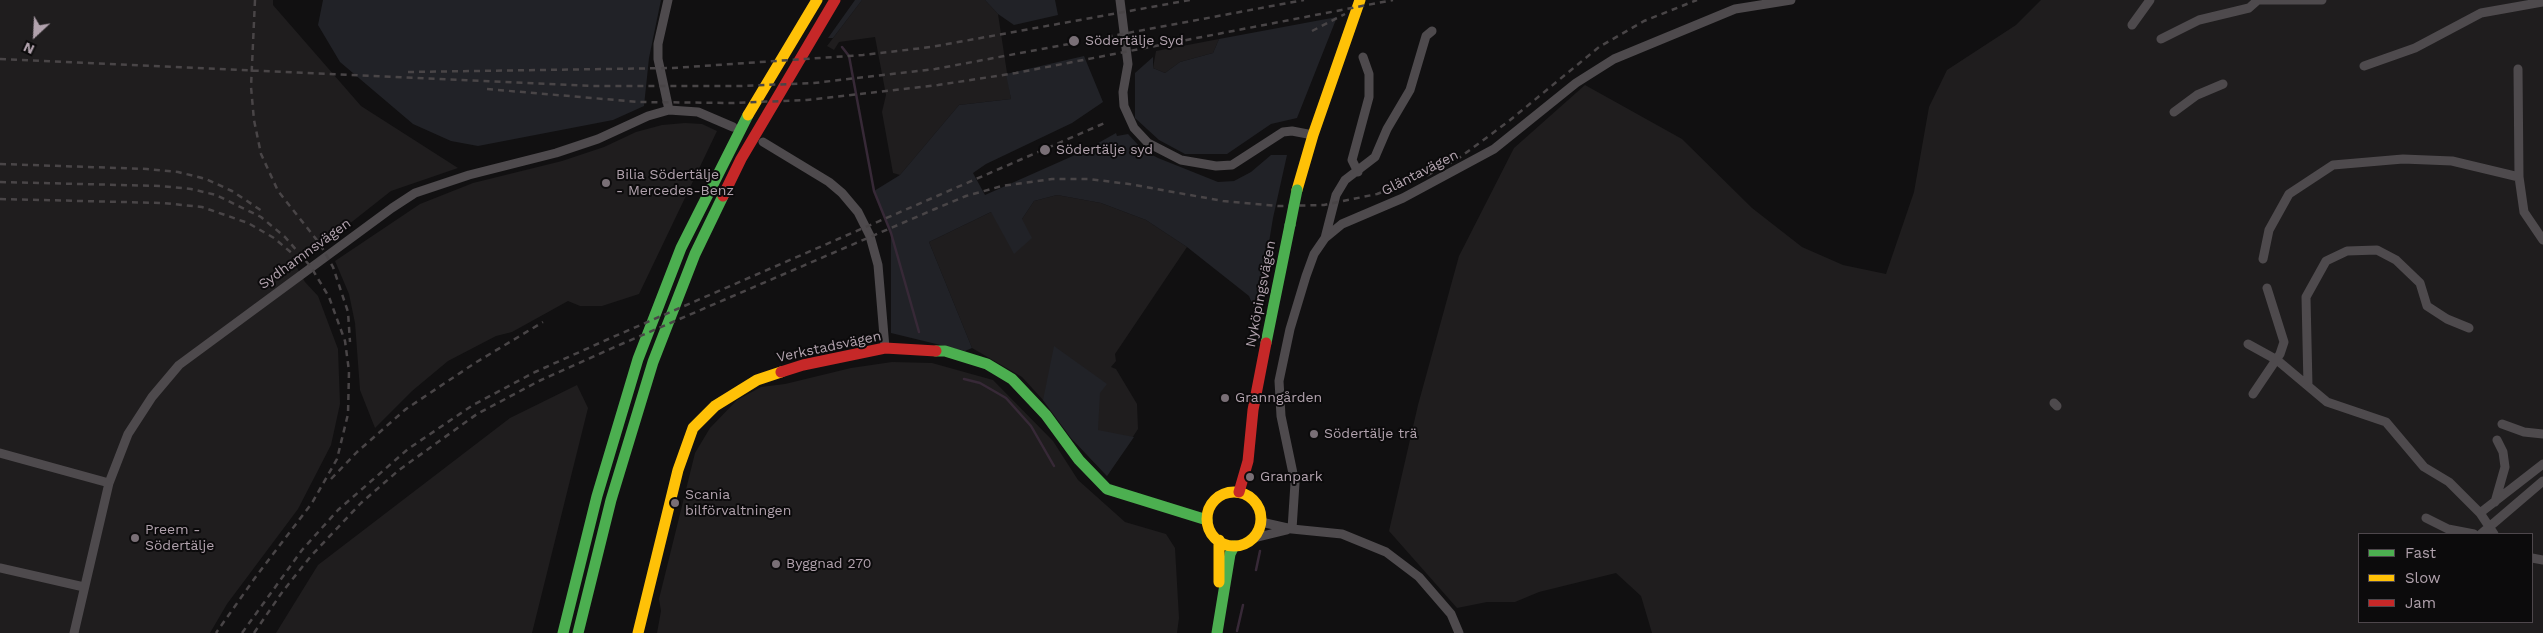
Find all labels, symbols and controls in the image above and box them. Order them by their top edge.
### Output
north arrow [10,10,60,60]
place label: Södertälje Syd [1085,33,1184,49]
marker: Södertälje Syd [1067,34,1081,48]
text: N [21,39,37,58]
place label: Södertälje syd [1056,142,1153,158]
marker: Södertälje syd [1038,143,1052,157]
street label: Gläntavägen [1379,147,1461,199]
place label: Bilia Södertälje - Mercedes-Benz [616,167,734,200]
marker: Bilia Södertälje - Mercedes-Benz [600,177,612,189]
street label: Sydhamnsvägen [256,215,354,293]
street label: Nyköpingsvägen [1242,239,1280,349]
street label: Verkstadsvägen [775,328,883,366]
place label: Granngården [1235,390,1322,406]
marker: Granngården [1219,392,1231,404]
place label: Södertälje trä [1324,426,1417,442]
marker: Södertälje trä [1308,428,1320,440]
place label: Granpark [1260,469,1323,485]
marker: Granpark [1244,471,1256,483]
place label: Scania bilförvaltningen [685,487,791,520]
marker: Scania bilförvaltningen [669,497,681,509]
place label: Preem - Södertälje [145,522,214,554]
marker: Preem - Södertälje [129,532,141,544]
legend [2358,533,2533,623]
text: Fast [2405,544,2436,562]
place label: Byggnad 270 [786,556,872,572]
marker: Byggnad 270 [770,558,782,570]
text: Slow [2405,569,2441,587]
text: Jam [2405,594,2436,612]

